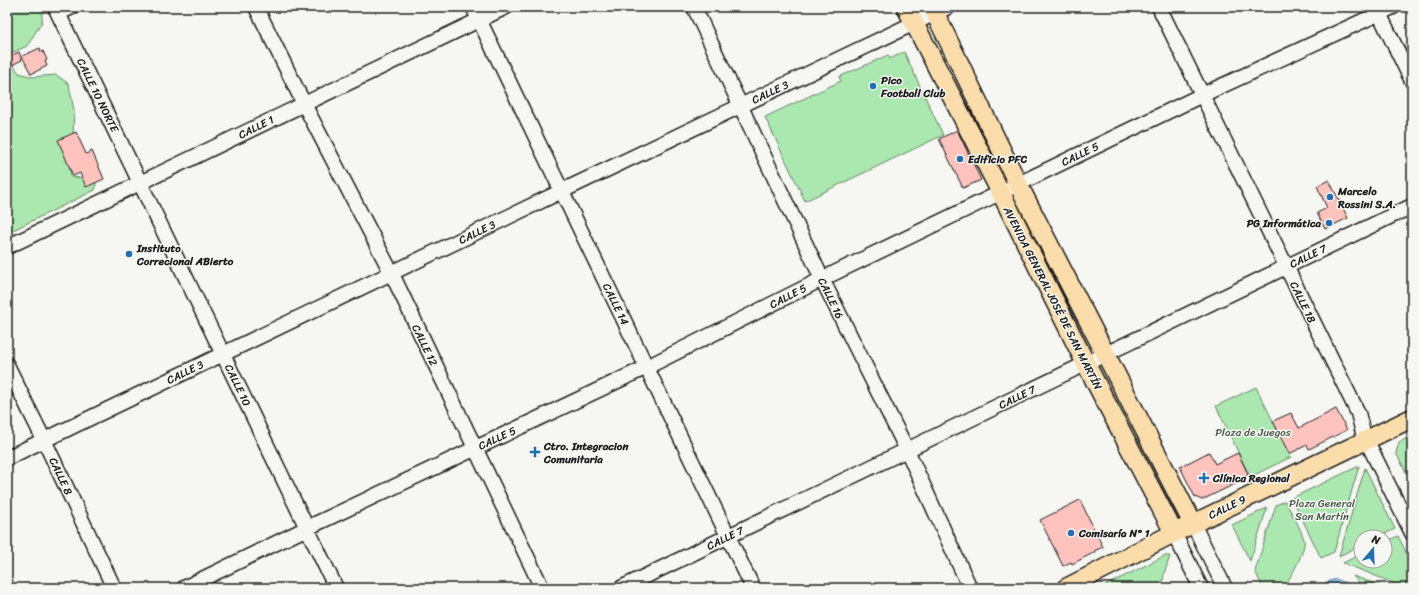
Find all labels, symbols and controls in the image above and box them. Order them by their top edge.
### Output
street label: CALLE 10 NORTE [71,55,124,136]
place label: Pico Football Club [880,71,945,103]
street label: CALLE 3 [748,76,792,109]
marker: Pico Football Club [868,81,878,91]
street label: CALLE 1 [235,110,278,144]
street label: CALLE 5 [1058,137,1103,172]
place label: Edificio PFC [968,150,1028,169]
marker: Edificio PFC [955,154,965,164]
place label: Marcelo Rossini S.A. [1337,182,1396,214]
marker: Marcelo Rossini S.A. [1325,192,1335,202]
street label: AVENIDA GENERAL JOSÉ DE SAN MARTÍN [997,202,1107,394]
place label: PG Informática [1247,214,1321,233]
street label: CALLE 3 [455,215,499,250]
marker: PG Informática [1324,218,1334,228]
place label: Instituto Correcional ABierto [136,239,234,271]
street label: CALLE 7 [1286,239,1331,274]
marker: Instituto Correcional ABierto [124,249,134,259]
street label: CALLE 16 [812,274,849,322]
street label: CALLE 18 [1284,278,1321,327]
street label: CALLE 5 [766,279,811,314]
street label: CALLE 14 [597,280,634,329]
street label: CALLE 12 [406,321,443,370]
street label: CALLE 3 [163,355,207,390]
street label: CALLE 10 [219,361,256,410]
street label: CALLE 7 [995,380,1040,415]
street label: CALLE 5 [475,421,520,456]
park label: Plaza de Juegos [1215,423,1292,442]
place label: Ctro. Integracion Comunitaria [543,437,628,469]
marker: Ctro. Integracion Comunitaria [529,446,541,458]
street label: CALLE 8 [44,454,78,499]
place label: Clínica Regional [1212,469,1290,488]
marker: Clínica Regional [1198,472,1210,484]
street label: CALLE 9 [1205,490,1250,525]
park label: Plaza General San Martín [1289,494,1356,526]
street label: CALLE 7 [703,521,748,556]
place label: Comisaría N° 1 [1078,524,1150,543]
marker: Comisaría N° 1 [1066,528,1076,538]
north arrow [1353,529,1393,569]
text: N [1368,529,1383,550]

